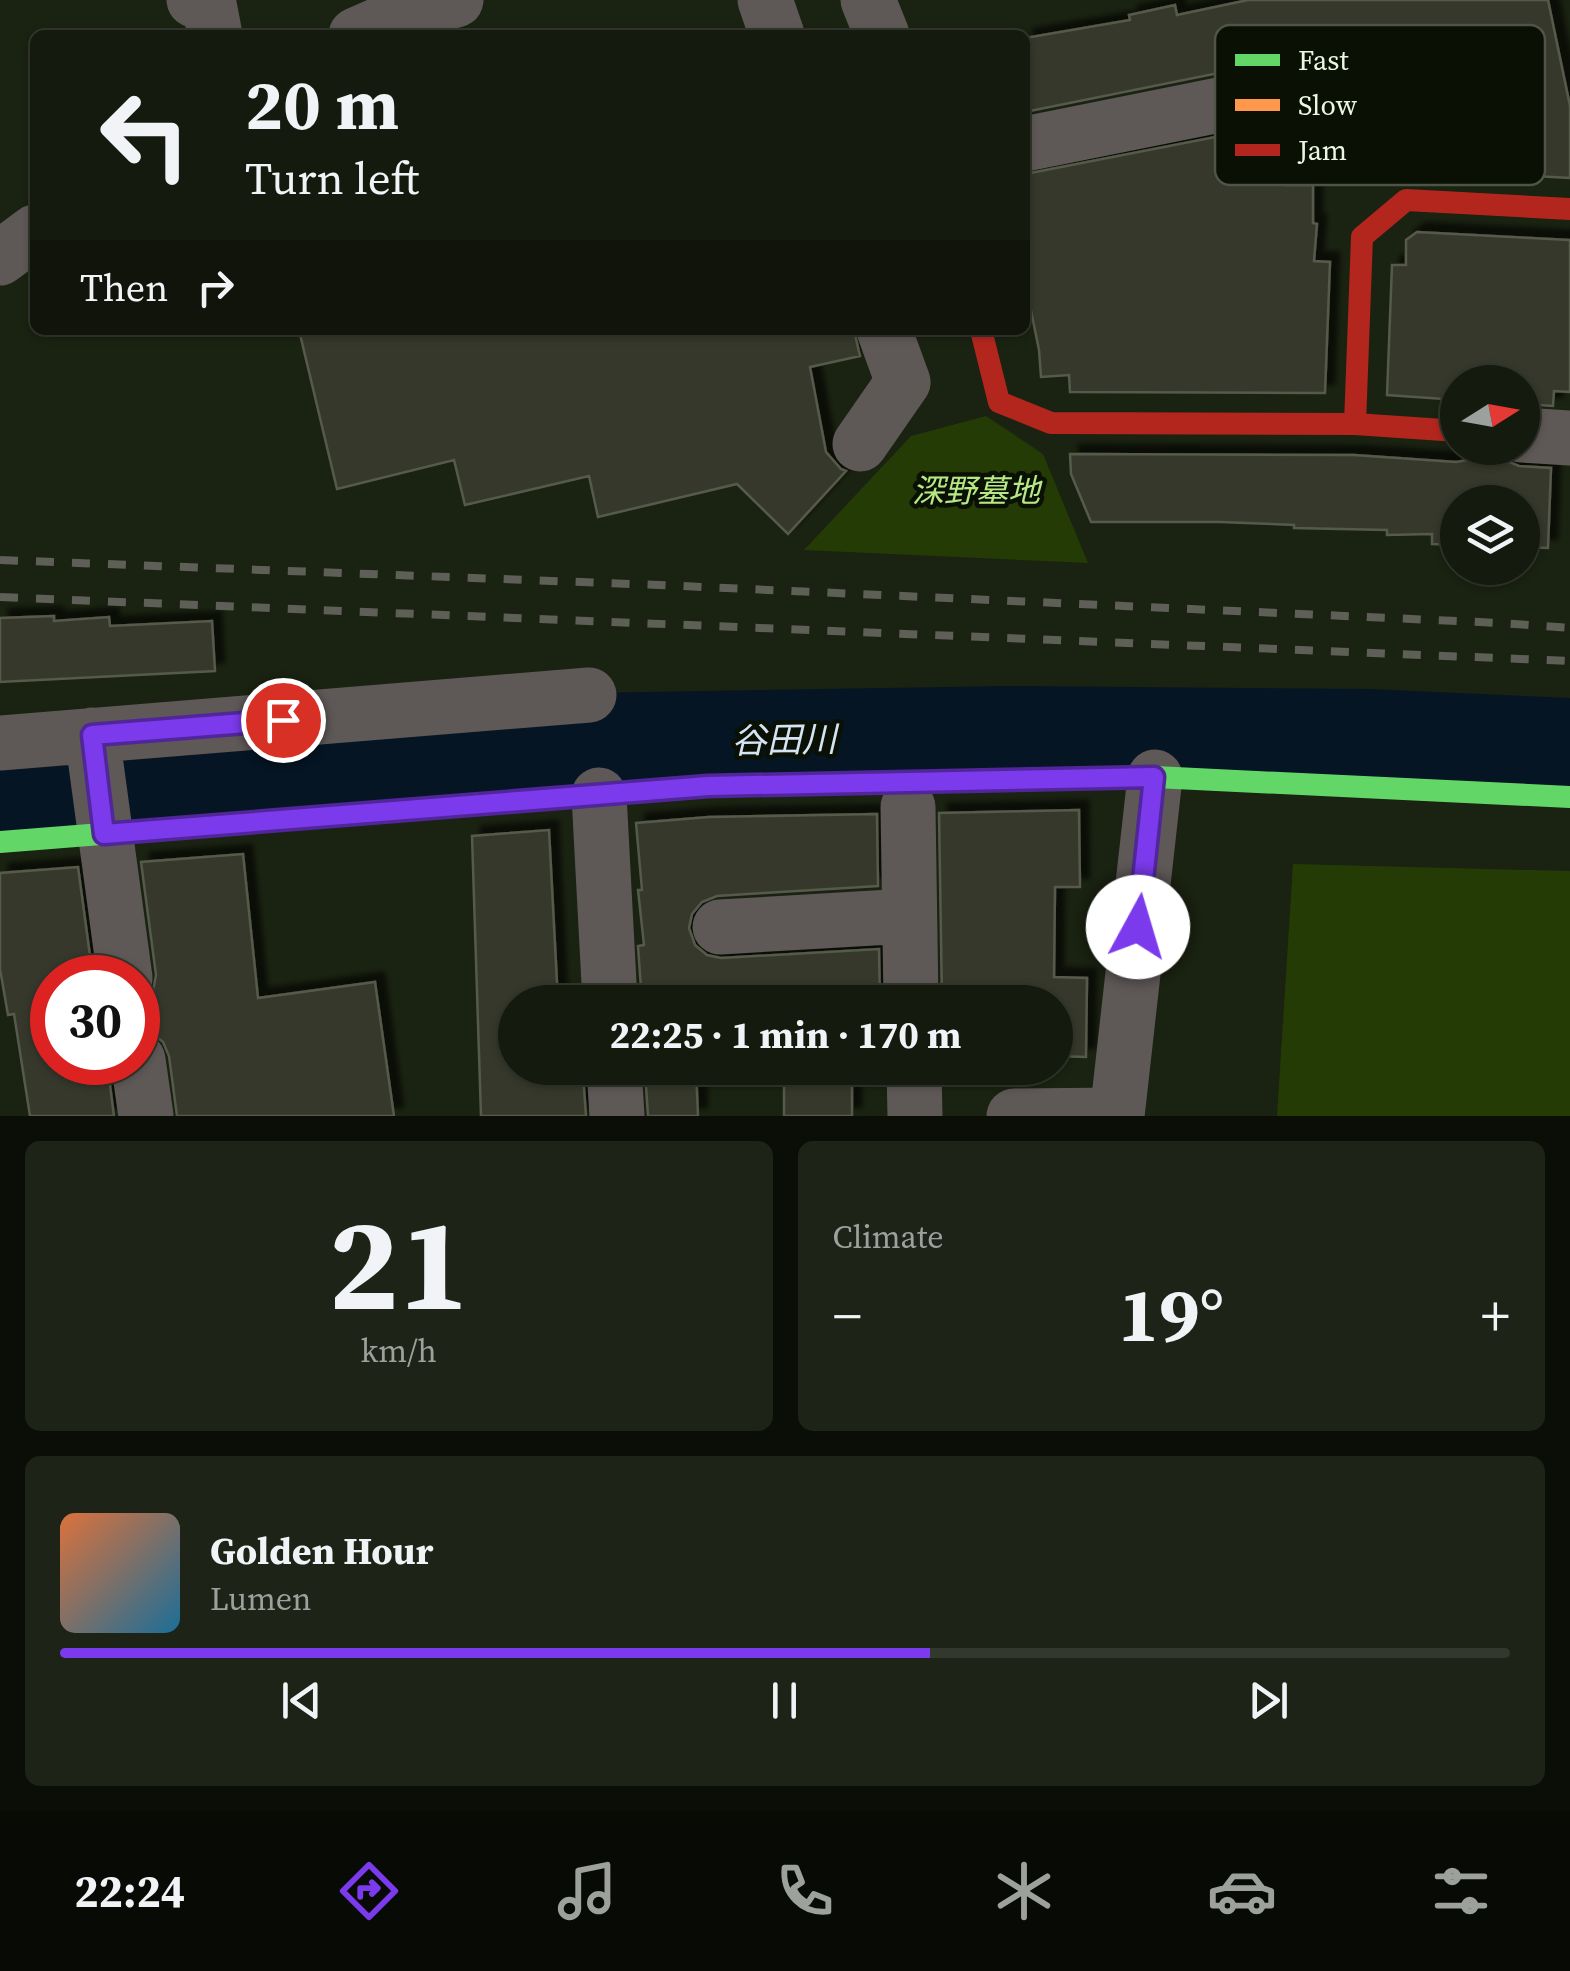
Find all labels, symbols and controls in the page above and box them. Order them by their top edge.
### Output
legend [1215,25,1545,185]
text: Fast [1298,41,1349,79]
text: 20 m [245,56,399,152]
icon: left [80,70,210,200]
text: Slow [1298,86,1358,124]
text: Jam [1297,131,1347,169]
text: Turn left [245,147,419,209]
icon: right [188,260,243,315]
text: Then [80,262,168,314]
north arrow [1440,365,1540,465]
map controls [1440,365,1540,585]
park label: 深野墓地 [912,469,1043,513]
button: layers [1440,485,1540,585]
pin [241,678,326,763]
icon: arrive [256,693,311,748]
water label: 谷田川 [731,715,841,765]
position arrow [1086,875,1190,979]
speed limit sign: 30 [30,955,160,1085]
text: 22:25 · 1 min · 170 m [609,1009,962,1061]
text: 21 [328,1174,469,1353]
text: Climate [833,1215,944,1259]
text: 19° [1118,1263,1224,1366]
text: − [833,1278,862,1353]
text: + [1481,1278,1510,1353]
text: km/h [361,1329,437,1373]
text: Golden Hour [210,1525,433,1577]
text: Lumen [210,1577,312,1621]
icon: previous [274,1673,329,1728]
icon: pause [757,1673,812,1728]
icon: next [1241,1673,1296,1728]
icon: directions [334,1856,404,1926]
icon: music [552,1856,622,1926]
icon: phone [770,1856,840,1926]
icon: climate [989,1856,1059,1926]
icon: car [1207,1856,1277,1926]
icon: filters [1426,1856,1496,1926]
text: 22:24 [74,1860,185,1922]

